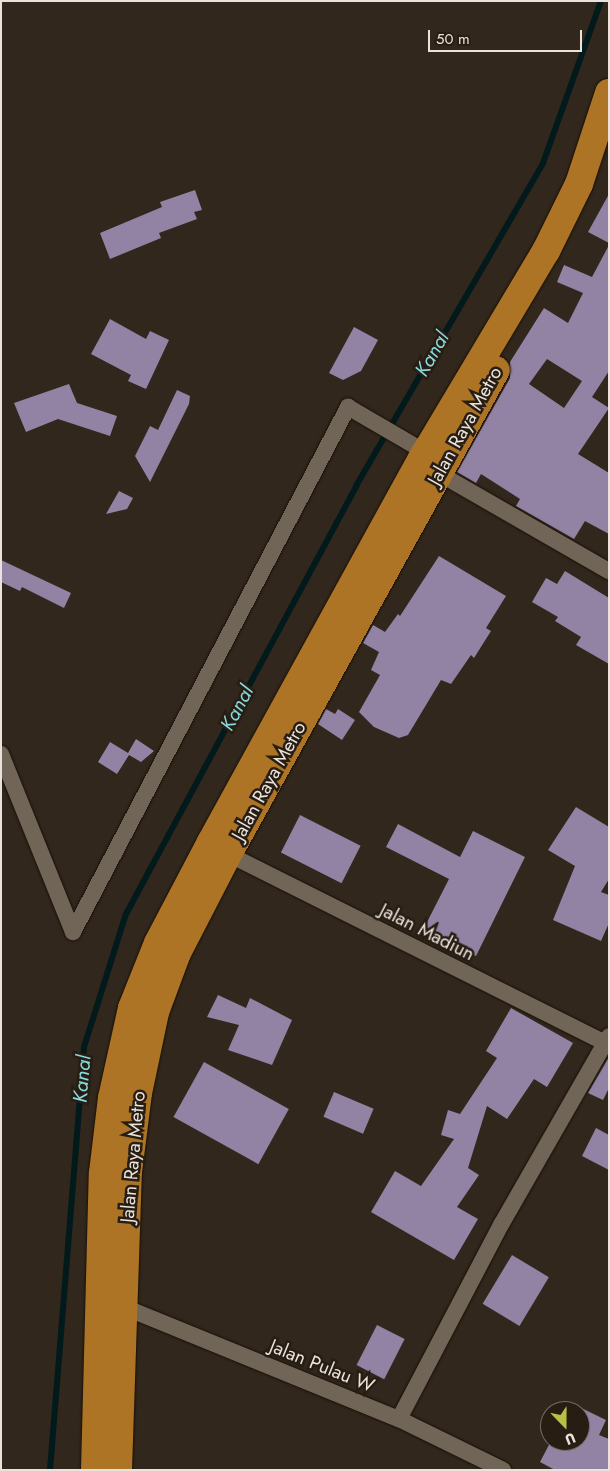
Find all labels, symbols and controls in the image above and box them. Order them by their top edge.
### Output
scale bar [430,20,584,52]
text: 50 m [436,28,470,50]
water label: Kanal [410,327,454,381]
street label: Jalan Raya Metro [423,363,507,489]
water label: Kanal [215,681,259,735]
street label: Jalan Raya Metro [227,718,311,844]
street label: Jalan Madiun [376,898,478,966]
water label: Kanal [68,1054,96,1104]
street label: Jalan Raya Metro [116,1090,150,1224]
street label: Jalan Pulau W [266,1335,378,1397]
north arrow [540,1401,590,1451]
text: U [562,1428,579,1450]

